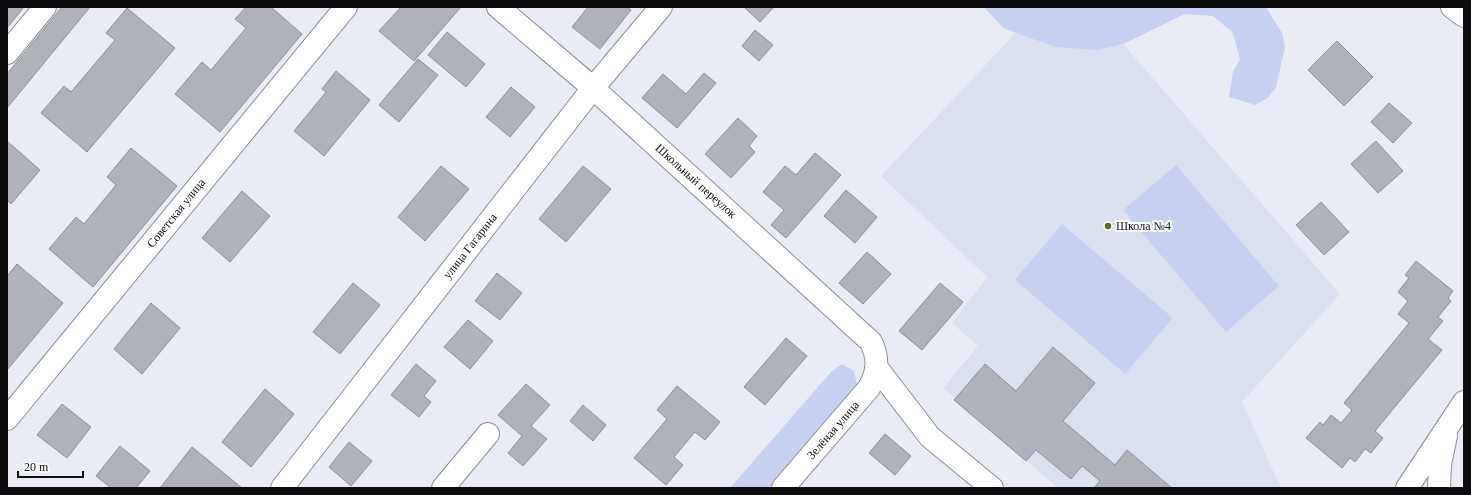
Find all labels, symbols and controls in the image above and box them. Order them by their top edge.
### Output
street label: Школьный переулок [652,141,740,221]
street label: Советская улица [144,175,209,250]
street label: улица Гагарина [440,210,500,281]
place label: Школа №4 [1116,219,1171,233]
marker: Школа №4 [1103,221,1113,231]
street label: Зелёная улица [804,398,863,462]
scale bar [18,453,83,479]
text: 20 m [24,460,49,474]

